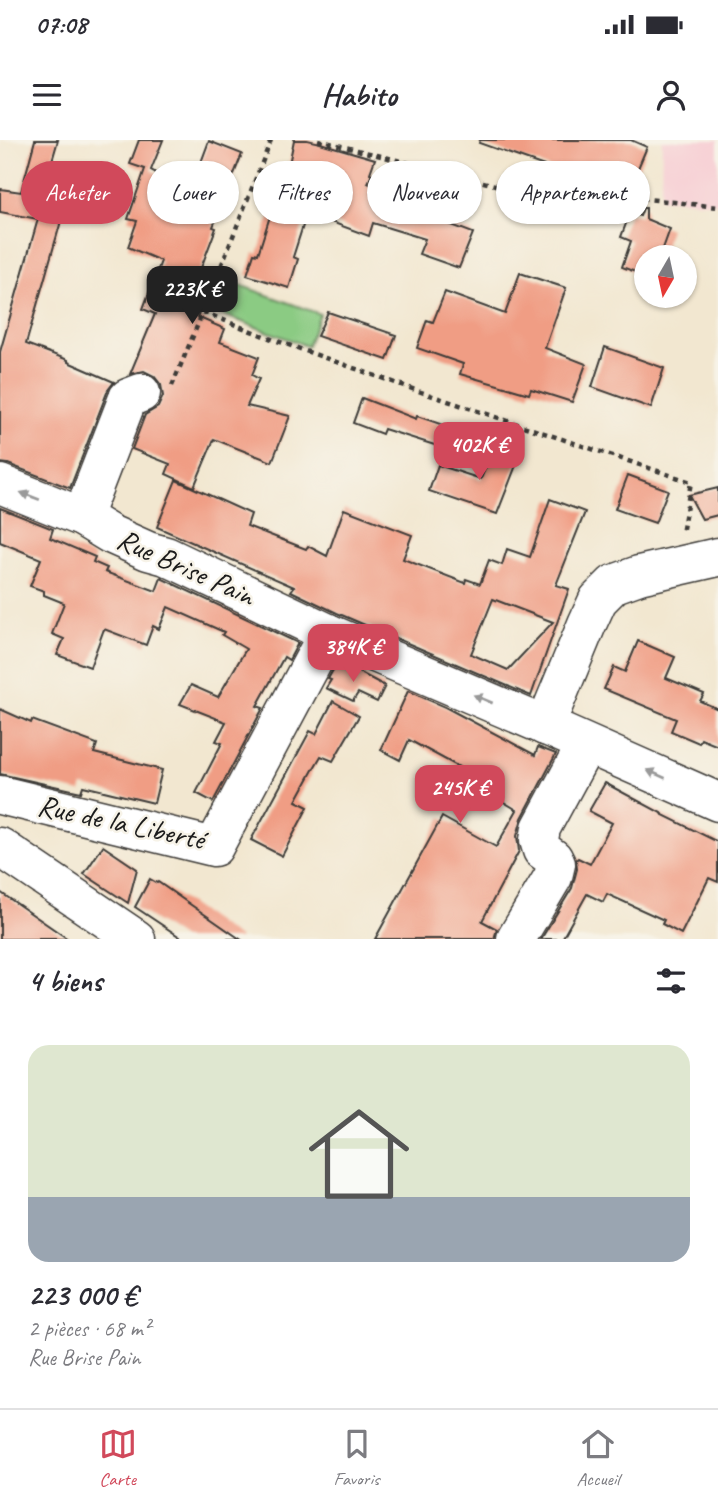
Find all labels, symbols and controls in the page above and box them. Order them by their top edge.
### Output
text: 07:08 [35,8,87,41]
text: Habito [321,74,397,115]
icon: menu [28,76,66,114]
icon: person [652,76,690,114]
chip: Acheter [21,161,133,224]
chip: Louer [147,161,239,224]
chip: Filtres [253,161,353,224]
chip: Nouveau [367,161,482,224]
chip: Appartement [496,161,650,224]
north arrow [634,245,696,308]
map controls [634,245,697,308]
pin: 223K € [135,267,249,326]
text: 223K € [163,274,221,303]
pin: 402K € [422,422,536,482]
text: 402K € [450,430,508,459]
one-way arrow [19,491,40,502]
street label: Rue Brise Pain [111,520,262,615]
pin: 384K € [296,624,410,684]
text: 384K € [324,632,382,661]
one-way arrow [472,693,493,704]
pin: 245K € [403,766,517,825]
one-way arrow [645,768,666,779]
text: 245K € [431,773,489,802]
street label: Rue de la Liberté [34,786,212,859]
text: 4 biens [28,962,102,1000]
icon: filters [652,962,690,1000]
icon: home [296,1091,422,1217]
text: 223 000 € [28,1276,137,1314]
text: 2 pièces · 68 m² [28,1314,150,1343]
text: Rue Brise Pain [28,1343,140,1372]
tab: Carte [99,1425,137,1491]
tab: Favoris [334,1425,379,1491]
tab: Accueil [577,1425,619,1491]

